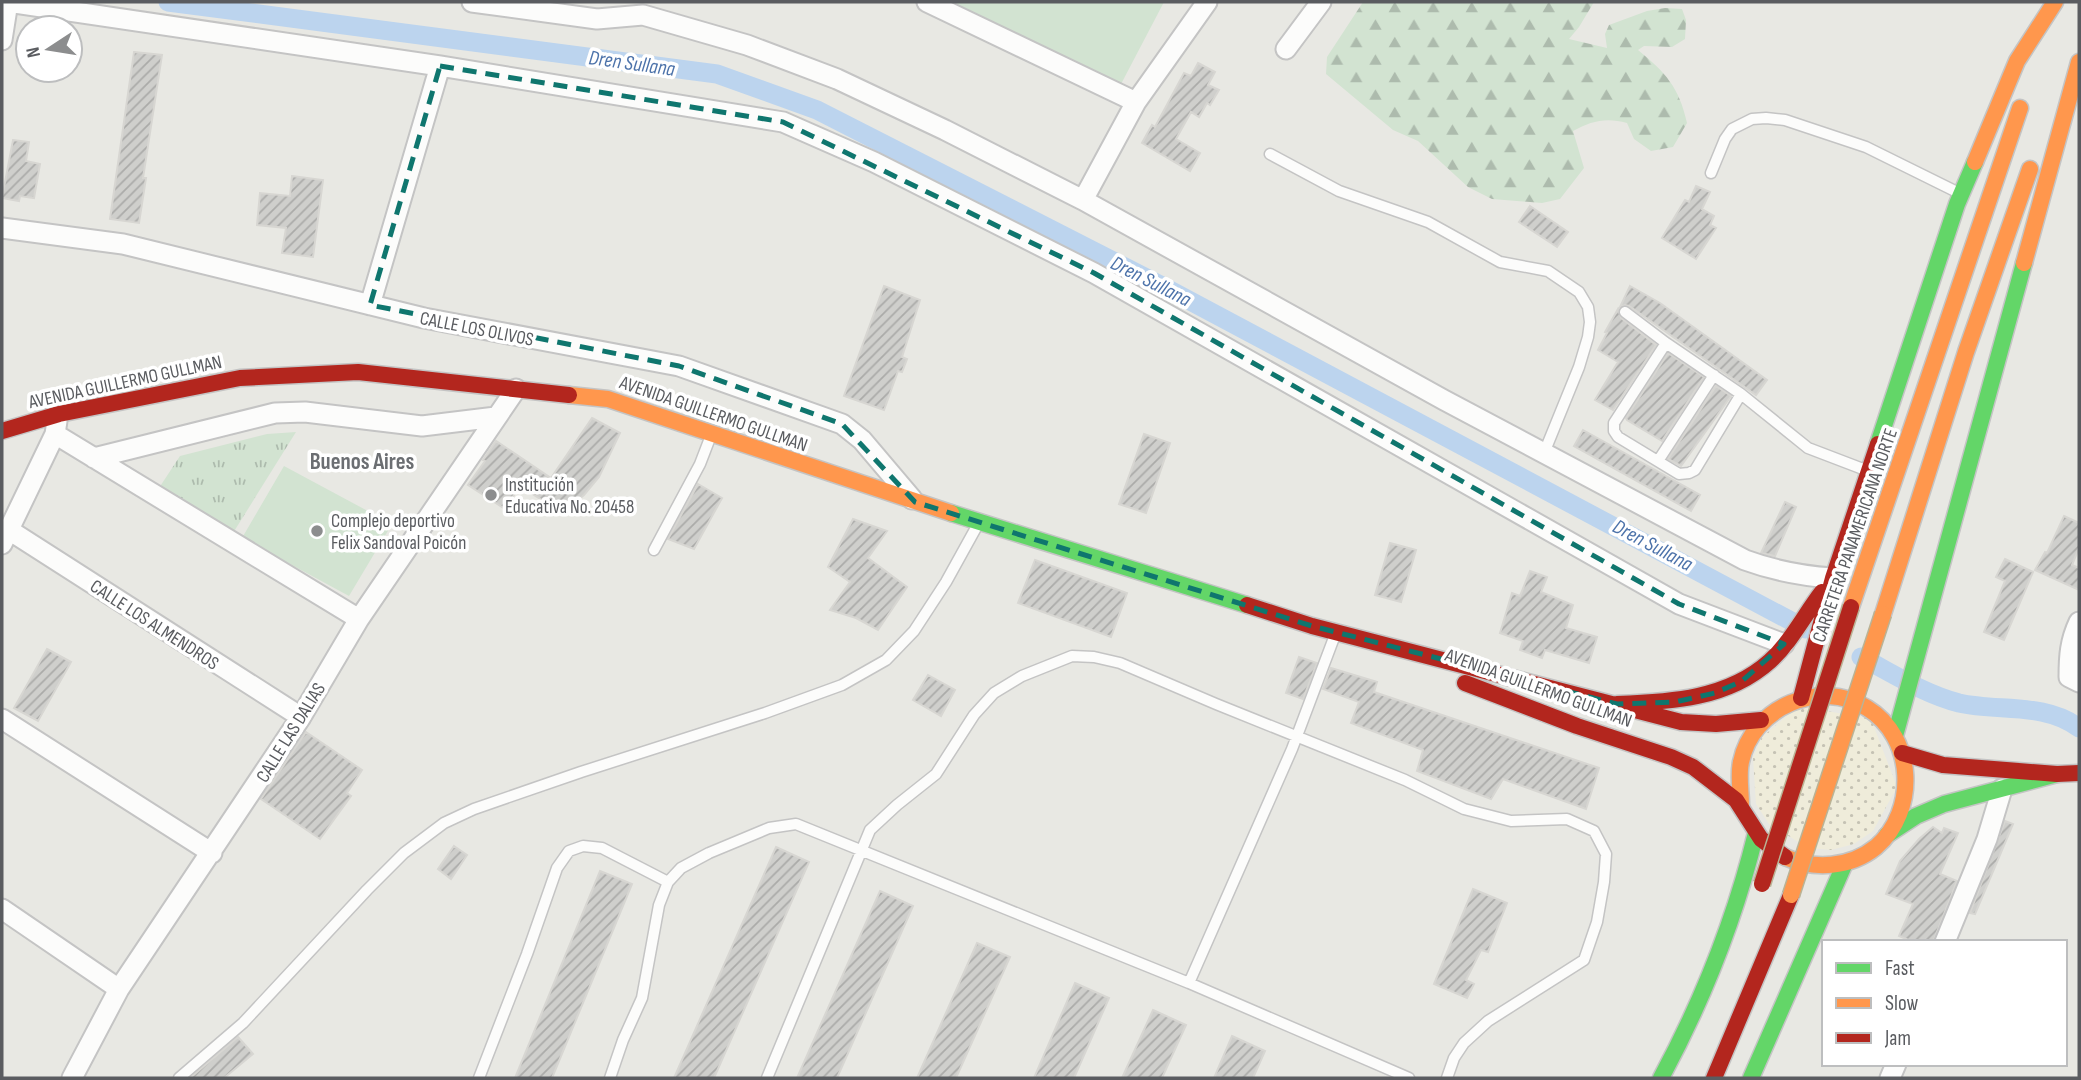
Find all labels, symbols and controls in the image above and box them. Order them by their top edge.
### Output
north arrow [14,14,84,84]
text: N [22,45,46,60]
water label: Dren Sullana [587,45,677,82]
water label: Dren Sullana [1106,251,1196,313]
street label: CALLE LOS OLIVOS [418,307,536,352]
street label: AVENIDA GUILLERMO GULLMAN [26,351,224,414]
street label: AVENIDA GUILLERMO GULLMAN [616,371,810,457]
street label: CARRETERA PANAMERICANA NORTE [1808,426,1903,645]
district label: Buenos Aires [310,448,414,476]
place label: Institución Educativa No. 20458 [505,474,634,519]
marker: Institución Educativa No. 20458 [483,487,499,503]
place label: Complejo deportivo Felix Sandoval Poicón [331,510,466,555]
water label: Dren Sullana [1609,514,1697,577]
marker: Complejo deportivo Felix Sandoval Poicón [309,523,325,539]
street label: CALLE LOS ALMENDROS [86,575,223,675]
street label: AVENIDA GUILLERMO GULLMAN [1441,644,1635,733]
street label: CALLE LAS DALIAS [252,679,331,787]
legend [1822,940,2067,1066]
text: Fast [1885,956,1915,981]
text: Slow [1885,991,1919,1016]
text: Jam [1884,1026,1911,1051]

